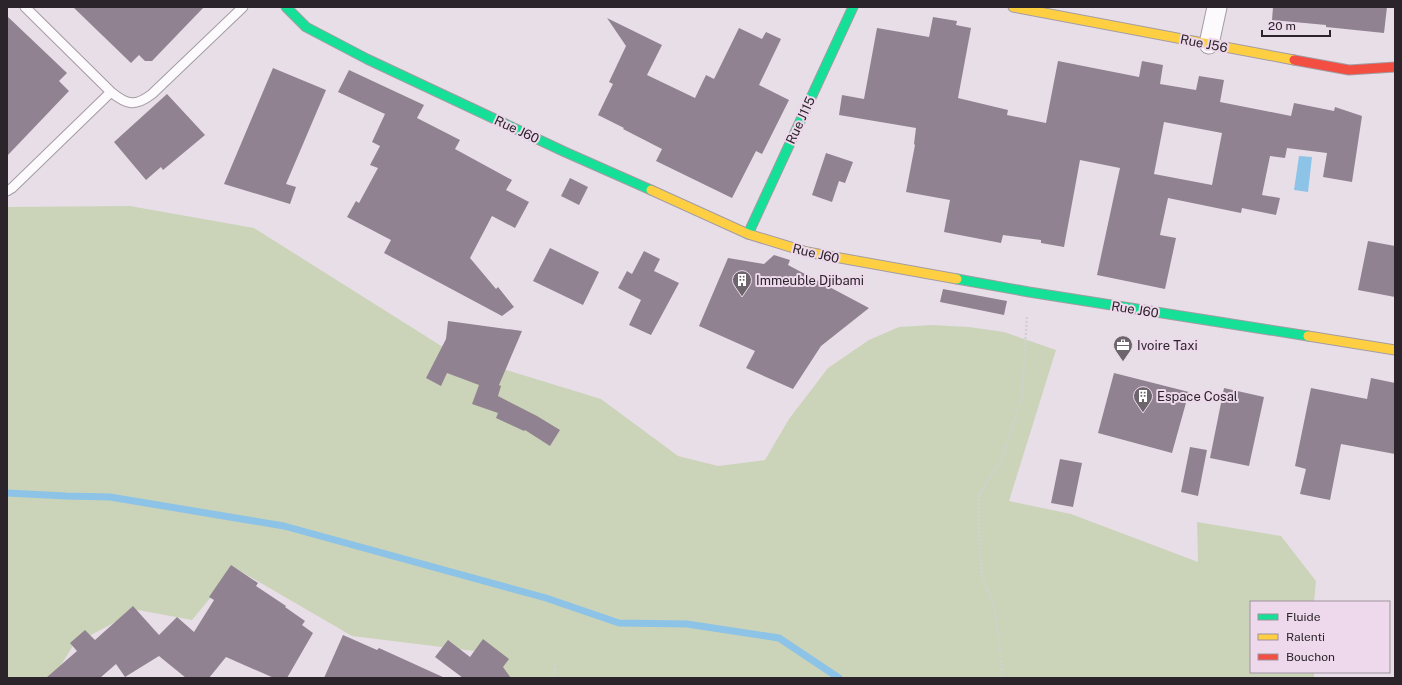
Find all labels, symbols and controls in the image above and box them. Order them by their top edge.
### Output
scale bar [1262,12,1330,38]
text: 20 m [1268,19,1296,33]
street label: Rue J56 [1179,32,1229,55]
street label: Rue J115 [783,94,818,146]
street label: Rue J60 [492,113,542,146]
street label: Rue J60 [791,241,841,266]
building icon: Immeuble Djibami [731,269,753,297]
place label: Immeuble Djibami [756,273,864,288]
street label: Rue J60 [1110,298,1160,321]
office icon: Ivoire Taxi [1112,334,1134,362]
place label: Ivoire Taxi [1137,338,1198,353]
building icon: Espace Cosal [1132,385,1154,413]
place label: Espace Cosal [1157,389,1238,404]
legend [1250,601,1390,673]
text: Fluide [1286,610,1321,624]
text: Ralenti [1286,630,1325,644]
text: Bouchon [1286,650,1335,664]

